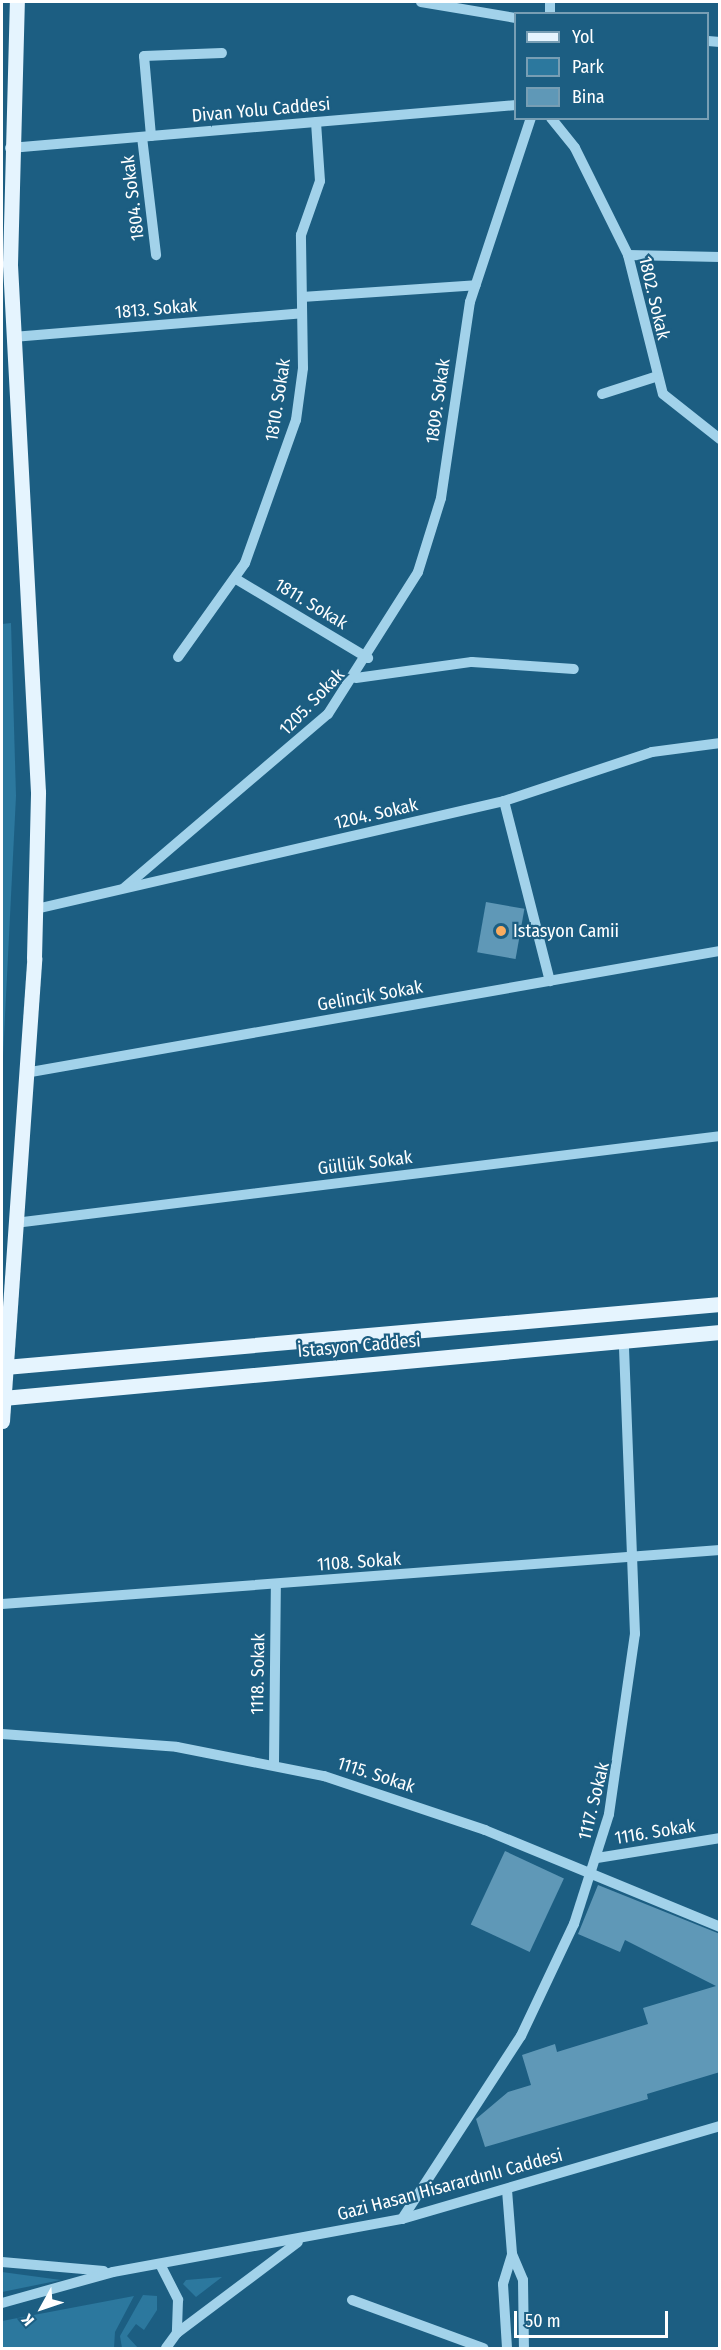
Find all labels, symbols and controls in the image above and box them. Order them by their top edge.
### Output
legend [514,12,709,120]
text: Yol [572,26,594,48]
text: Park [572,56,604,78]
text: Bina [572,86,605,108]
street label: Divan Yolu Caddesi [191,93,331,127]
street label: 1804. Sokak [117,154,149,242]
street label: 1802. Sokak [634,254,674,342]
street label: 1813. Sokak [114,295,198,323]
street label: 1810. Sokak [261,357,295,443]
street label: 1809. Sokak [421,357,455,445]
street label: 1811. Sokak [271,574,351,634]
street label: 1205. Sokak [275,664,349,740]
street label: 1204. Sokak [332,794,420,834]
place label: Istasyon Camii [513,920,619,942]
marker: Istasyon Camii [494,924,508,938]
street label: Gelincik Sokak [316,976,424,1016]
street label: Güllük Sokak [317,1146,413,1180]
street label: İstasyon Caddesi [296,1330,422,1362]
street label: 1108. Sokak [316,1548,402,1576]
street label: 1118. Sokak [246,1633,270,1715]
street label: 1115. Sokak [334,1752,418,1798]
street label: 1117. Sokak [574,1760,614,1842]
street label: 1116. Sokak [613,1815,697,1849]
street label: Gazi Hasan Hisarardınlı Caddesi [335,2145,565,2225]
north arrow [12,2278,72,2338]
scale bar [517,2299,672,2337]
text: K [18,2310,38,2330]
text: 50 m [525,2310,561,2332]

